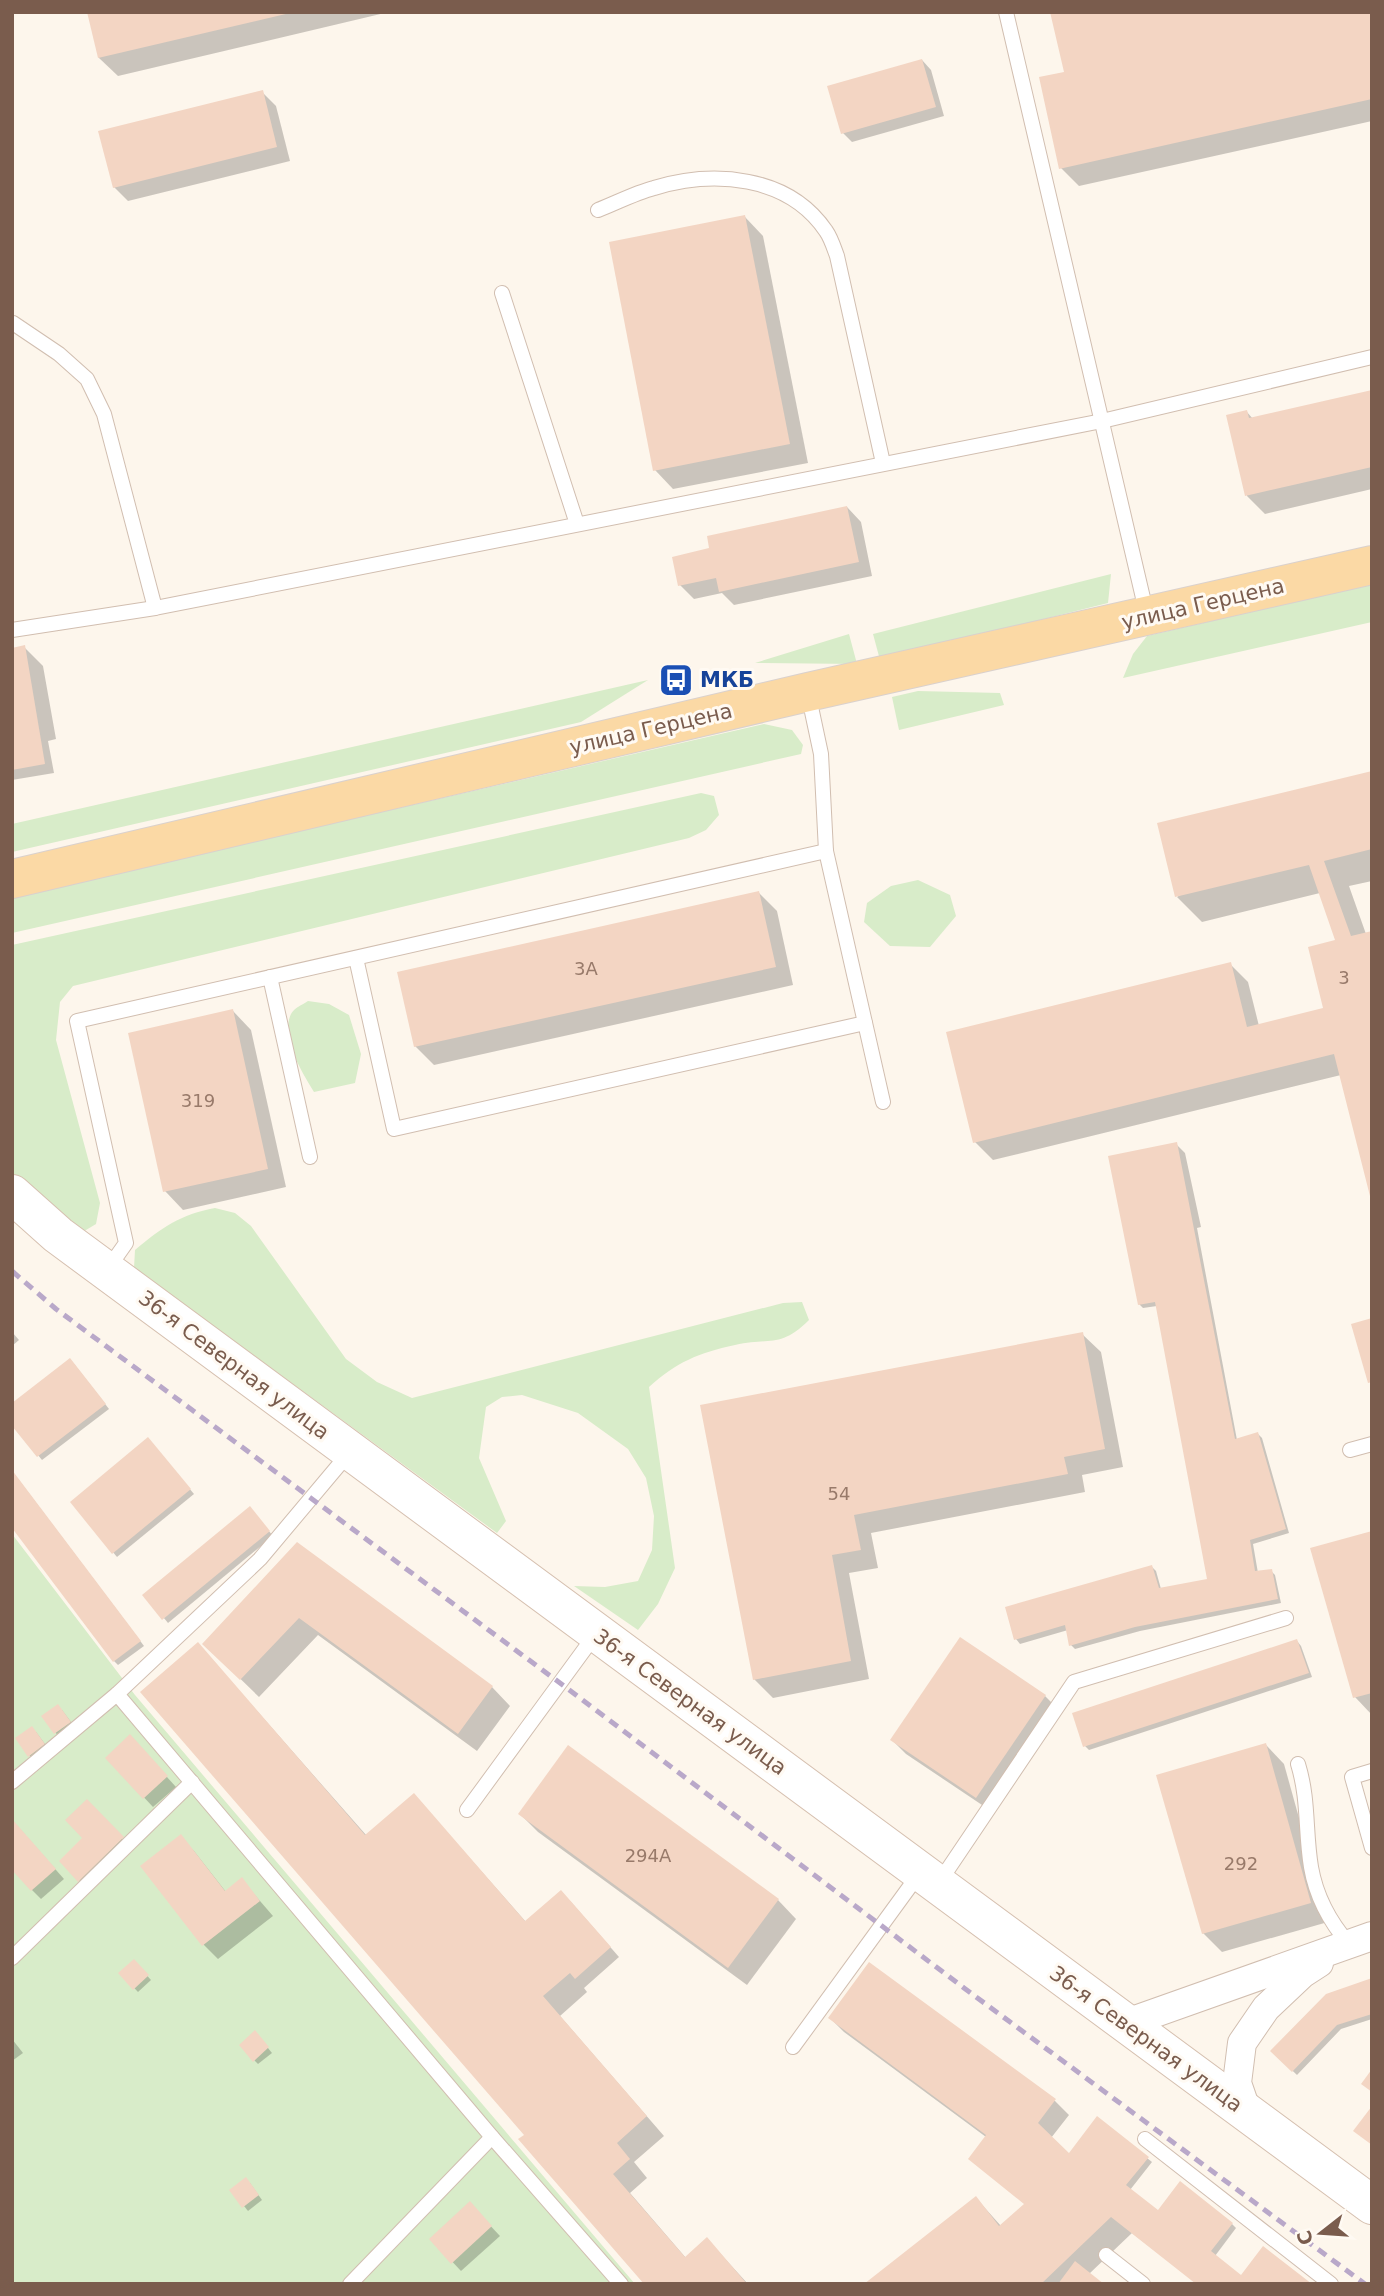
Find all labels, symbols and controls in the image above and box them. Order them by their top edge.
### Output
street label: улица Герцена [1119,574,1287,634]
bus stop icon: МКБ [657,661,695,699]
place label: МКБ [700,668,754,692]
street label: улица Герцена [567,699,735,759]
house number: 3А [574,958,599,979]
house number: 3 [1338,967,1350,988]
house number: 319 [181,1090,215,1111]
street label: 36-я Северная улица [134,1285,334,1445]
house number: 54 [828,1483,850,1504]
street label: 36-я Северная улица [589,1624,791,1780]
house number: 294А [625,1845,672,1866]
house number: 292 [1224,1853,1258,1874]
street label: 36-я Северная улица [1045,1961,1247,2117]
north arrow [1286,2198,1356,2268]
text: С [1292,2228,1317,2248]

